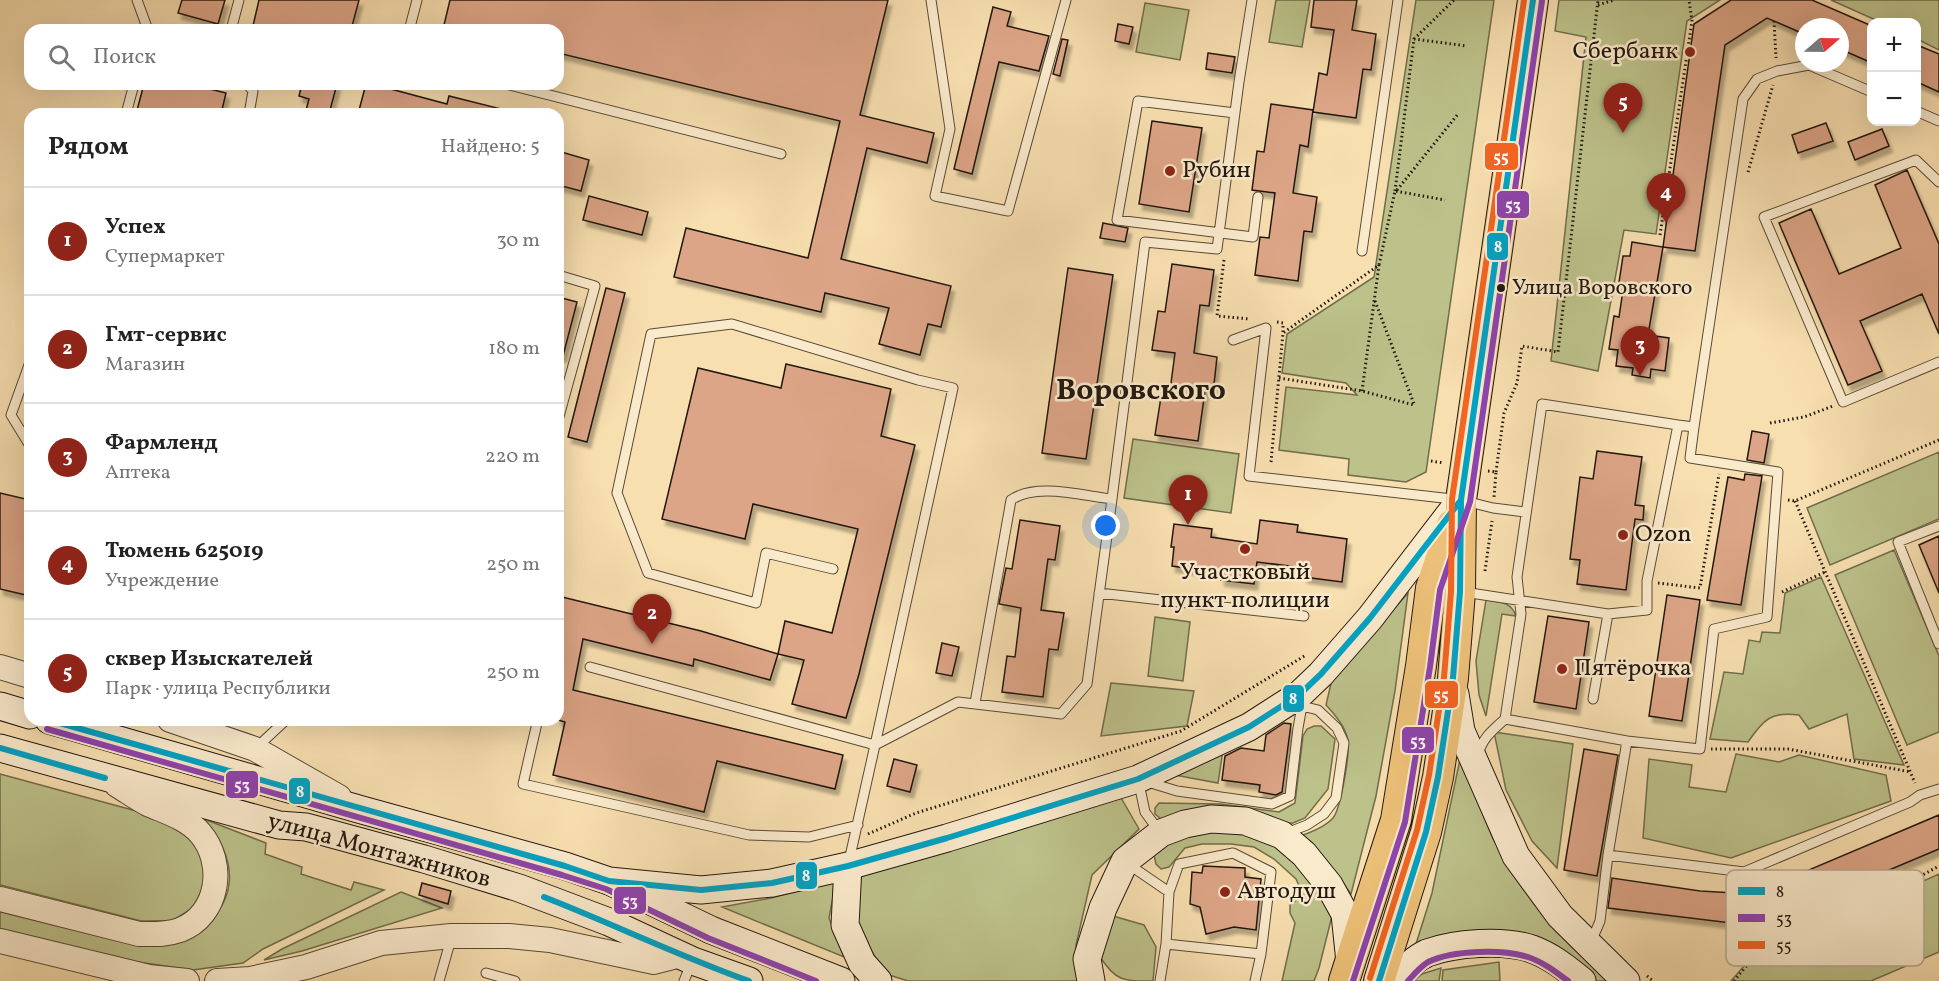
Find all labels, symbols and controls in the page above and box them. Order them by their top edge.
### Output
north arrow [1795,18,1849,72]
map controls [1867,18,1921,126]
button: + [1867,18,1921,72]
search box [24,24,564,90]
place label: Сбербанк [1572,35,1678,69]
icon: search [45,41,78,74]
text: Поиск [93,42,156,73]
marker: Сбербанк [1683,45,1697,59]
button: − [1867,72,1921,126]
pin: 5 [1604,84,1642,133]
text: Рядом [48,129,128,165]
text: Найдено: 5 [441,133,540,161]
line badge: 55 [1484,142,1519,171]
text: 55 [1493,147,1509,169]
place label: Рубин [1182,154,1251,188]
marker: Рубин [1163,164,1177,178]
pin: 4 [1646,174,1686,223]
line badge: 53 [1496,190,1530,219]
text: 53 [1505,195,1521,217]
text: Успех [105,212,166,243]
text: 1 [63,227,72,255]
text: 30 m [496,227,540,255]
line badge: 8 [1486,232,1509,261]
text: 8 [1494,237,1502,259]
text: Супермаркет [105,243,225,271]
place label: Улица Воровского [1512,273,1693,304]
marker: Улица Воровского [1495,282,1507,294]
text: Гмт-сервис [105,320,227,351]
pin: 3 [1620,326,1660,376]
text: 2 [62,335,73,363]
text: 180 m [488,335,540,363]
text: Магазин [105,351,185,379]
district label: Воровского [1056,370,1226,412]
text: Фармленд [105,428,218,459]
text: 3 [62,443,73,471]
text: 220 m [485,443,540,471]
text: Аптека [105,459,171,487]
pin: 1 [1168,476,1208,525]
your location [1091,511,1120,540]
place label: Ozon [1635,518,1692,552]
marker: Ozon [1616,528,1630,542]
text: Тюмень 625019 [105,536,263,567]
marker: Участковый пункт полиции [1238,542,1252,556]
text: 4 [61,551,74,579]
text: 250 m [486,551,540,579]
place label: Участковый пункт полиции [1160,556,1330,618]
text: Учреждение [105,567,219,595]
pin: 2 [632,594,672,644]
text: сквер Изыскателей [105,644,313,675]
place label: Пятёрочка [1574,652,1692,686]
text: 5 [63,659,72,687]
text: 250 m [486,659,540,687]
marker: Пятёрочка [1555,662,1569,676]
text: Парк · улица Республики [105,675,331,703]
line badge: 55 [1424,680,1459,709]
line badge: 8 [1282,684,1305,713]
text: 55 [1433,685,1449,707]
text: 8 [1289,689,1297,711]
line badge: 53 [1401,726,1435,754]
text: 53 [1410,731,1426,753]
line badge: 53 [225,770,259,799]
text: 53 [234,775,250,797]
line badge: 8 [288,777,311,805]
text: 8 [296,782,304,804]
street label: улица Монтажников [263,805,495,897]
line badge: 8 [795,861,818,890]
text: 8 [802,866,810,888]
legend [1726,870,1924,966]
place label: Автодуш [1237,875,1336,909]
text: 8 [1776,882,1784,904]
marker: Автодуш [1218,885,1232,899]
line badge: 53 [613,886,647,915]
text: 53 [622,891,638,913]
text: 53 [1776,909,1792,931]
text: 55 [1776,936,1791,958]

